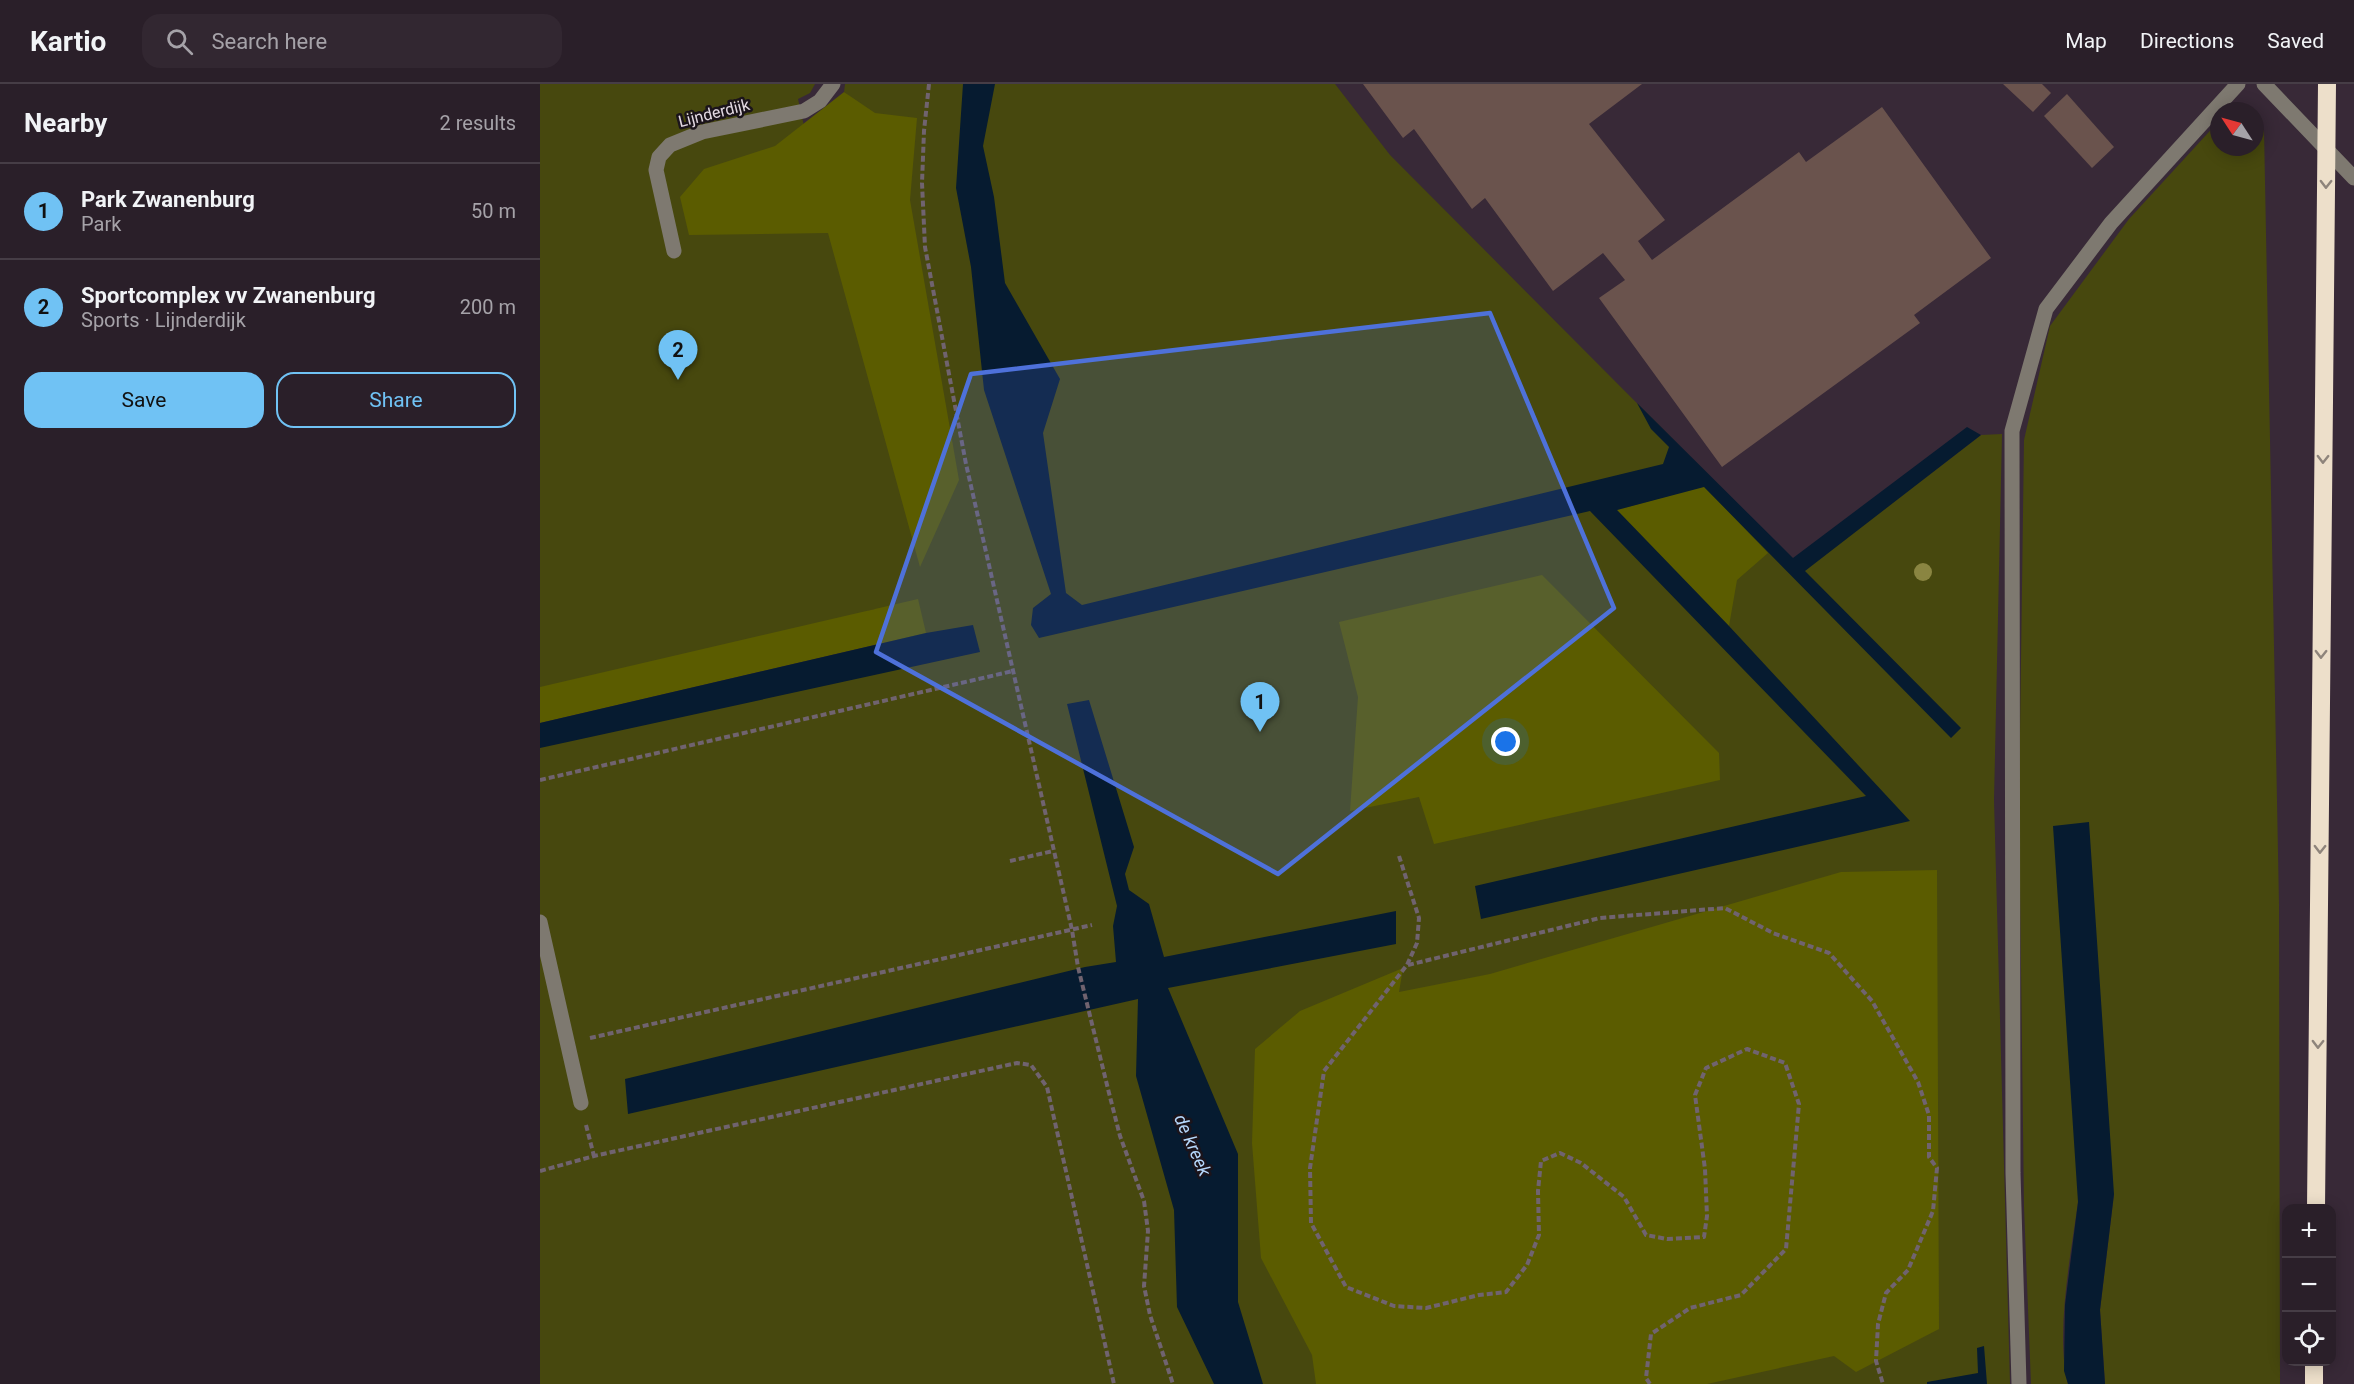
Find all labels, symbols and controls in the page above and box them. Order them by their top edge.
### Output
search box [142,14,562,68]
text: Kartio [30,25,106,58]
icon: search [163,25,196,58]
text: Search here [211,29,327,54]
text: Map [2065,29,2107,53]
text: Directions [2140,29,2234,53]
text: Saved [2267,29,2324,53]
street label: Lijnderdijk [676,95,752,131]
north arrow [2210,102,2264,156]
text: Nearby [24,108,107,138]
text: 2 results [440,111,516,135]
one-way arrow [2320,180,2332,189]
text: Park Zwanenburg [81,187,255,212]
text: 1 [38,199,49,223]
text: 50 m [471,199,516,223]
text: Park [81,212,121,236]
text: Sportcomplex vv Zwanenburg [81,283,375,308]
text: 2 [38,295,49,319]
text: 200 m [460,295,516,319]
text: Sports · Lijnderdijk [81,308,246,332]
pin: 2 [658,330,698,380]
button: Save [24,372,264,428]
button: Share [276,372,516,428]
one-way arrow [2317,455,2330,464]
one-way arrow [2315,650,2328,659]
pin: 1 [1240,682,1280,732]
your location [1491,727,1520,756]
one-way arrow [2313,845,2326,854]
one-way arrow [2311,1040,2324,1049]
water label: de kreek [1170,1111,1216,1180]
map controls [2282,1204,2336,1366]
button: + [2282,1204,2336,1258]
button: − [2282,1258,2336,1312]
button: locate [2282,1312,2336,1366]

